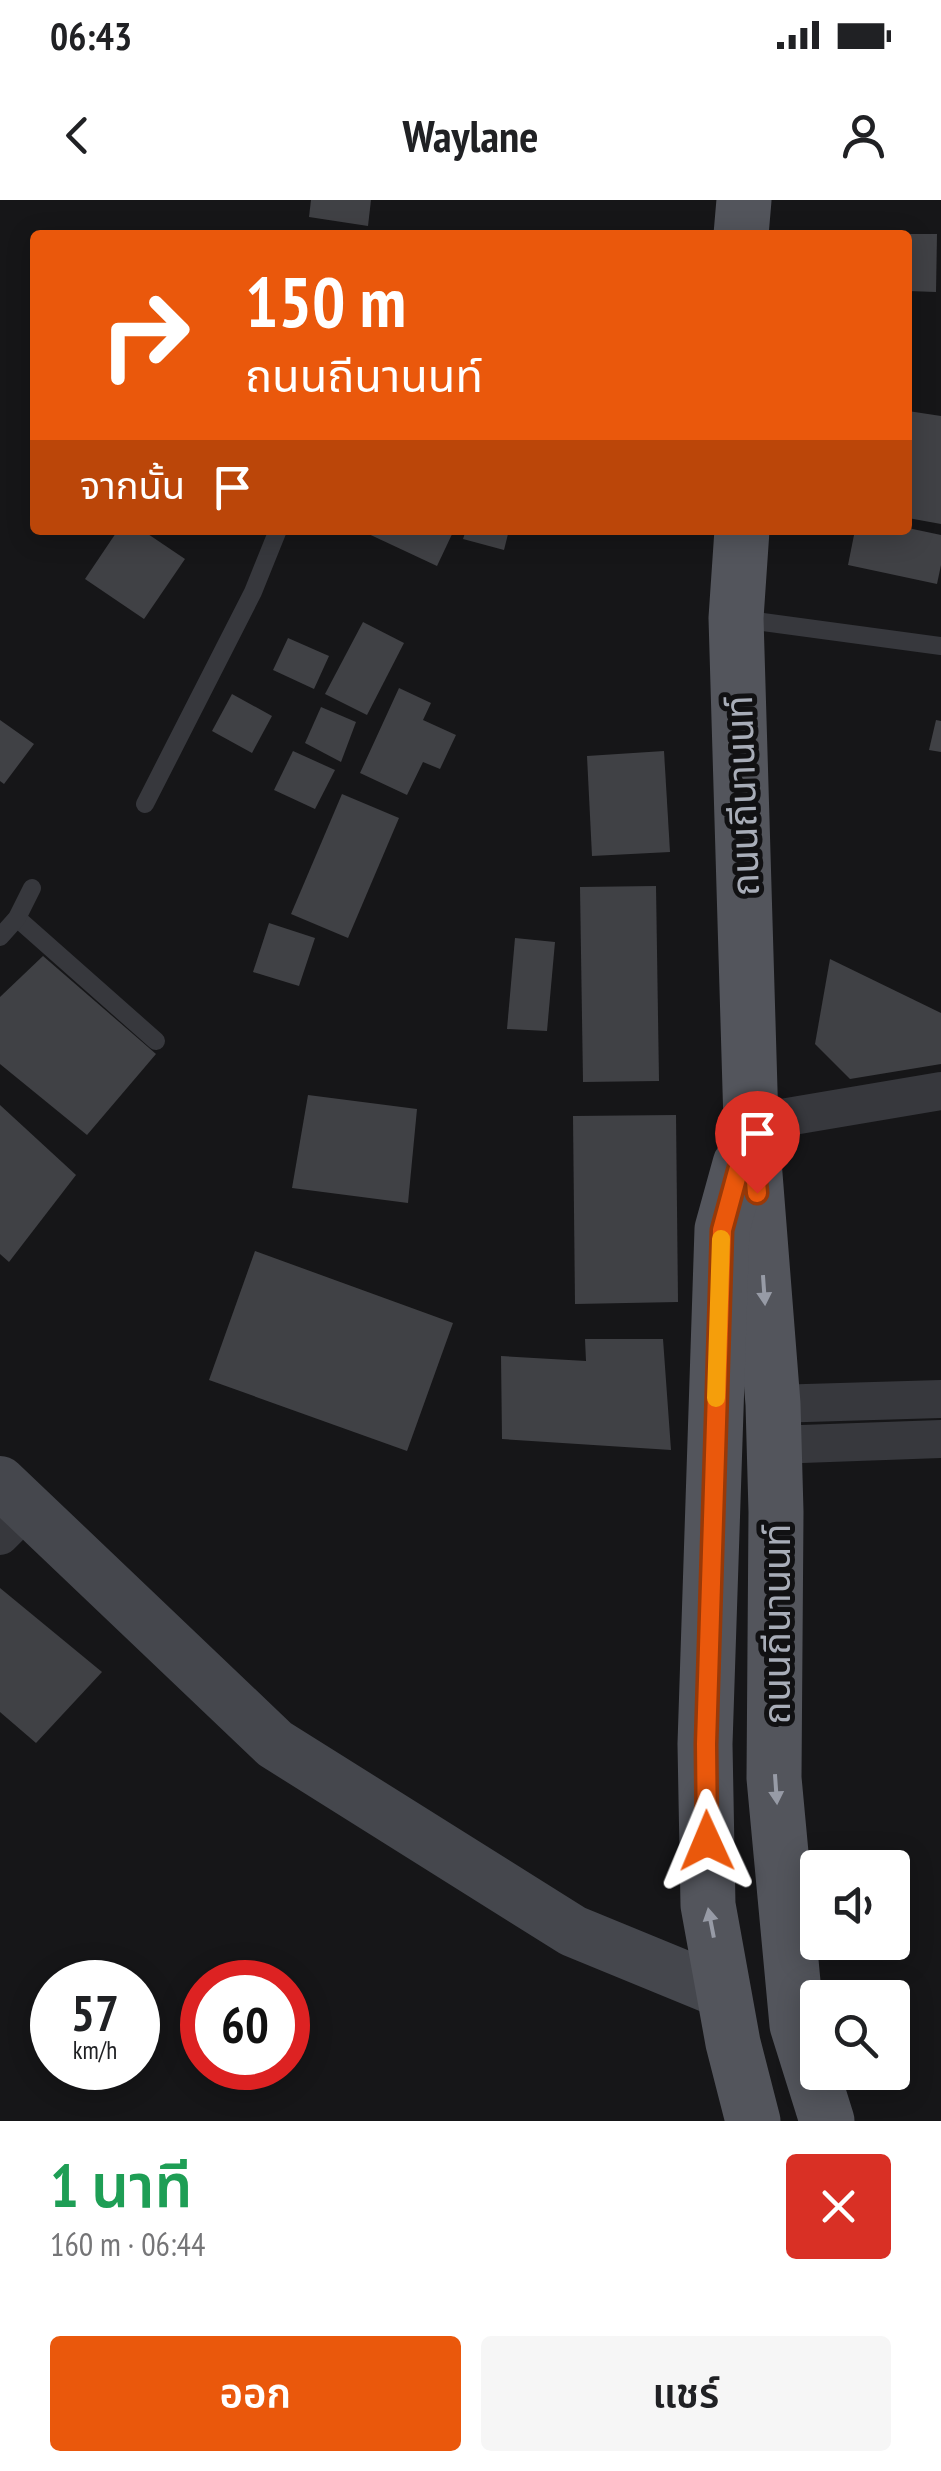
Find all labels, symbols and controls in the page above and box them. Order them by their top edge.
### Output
text: 06:43 [50,11,132,60]
text: Waylane [403,106,539,164]
icon: back [50,108,105,163]
icon: person [836,108,891,163]
text: 150 m [245,256,406,346]
icon: right [80,270,210,400]
text: ถนนถีนานนท์ [245,346,483,404]
text: จากนั้น [80,460,185,509]
icon: arrive [205,460,260,515]
street label: ถนนถีนานนท์ [713,695,769,897]
pin [715,1091,800,1194]
icon: arrive [730,1106,785,1161]
one-way arrow [757,1274,773,1306]
street label: ถนนถีนานนท์ [751,1524,800,1724]
one-way arrow [768,1774,784,1806]
position arrow [655,1789,759,1893]
map controls [800,1850,910,2090]
button: sound [800,1850,910,1960]
one-way arrow [703,1907,718,1938]
speed limit sign: 60 [180,1960,310,2090]
text: 57 [71,1980,119,2045]
button: search [800,1980,910,2090]
text: km/h [73,2034,117,2066]
text: 1 นาที [50,2146,192,2224]
button: close [786,2154,891,2259]
text: 160 m · 06:44 [50,2223,205,2265]
button: ออก [50,2336,461,2451]
button: แชร์ [481,2336,891,2451]

